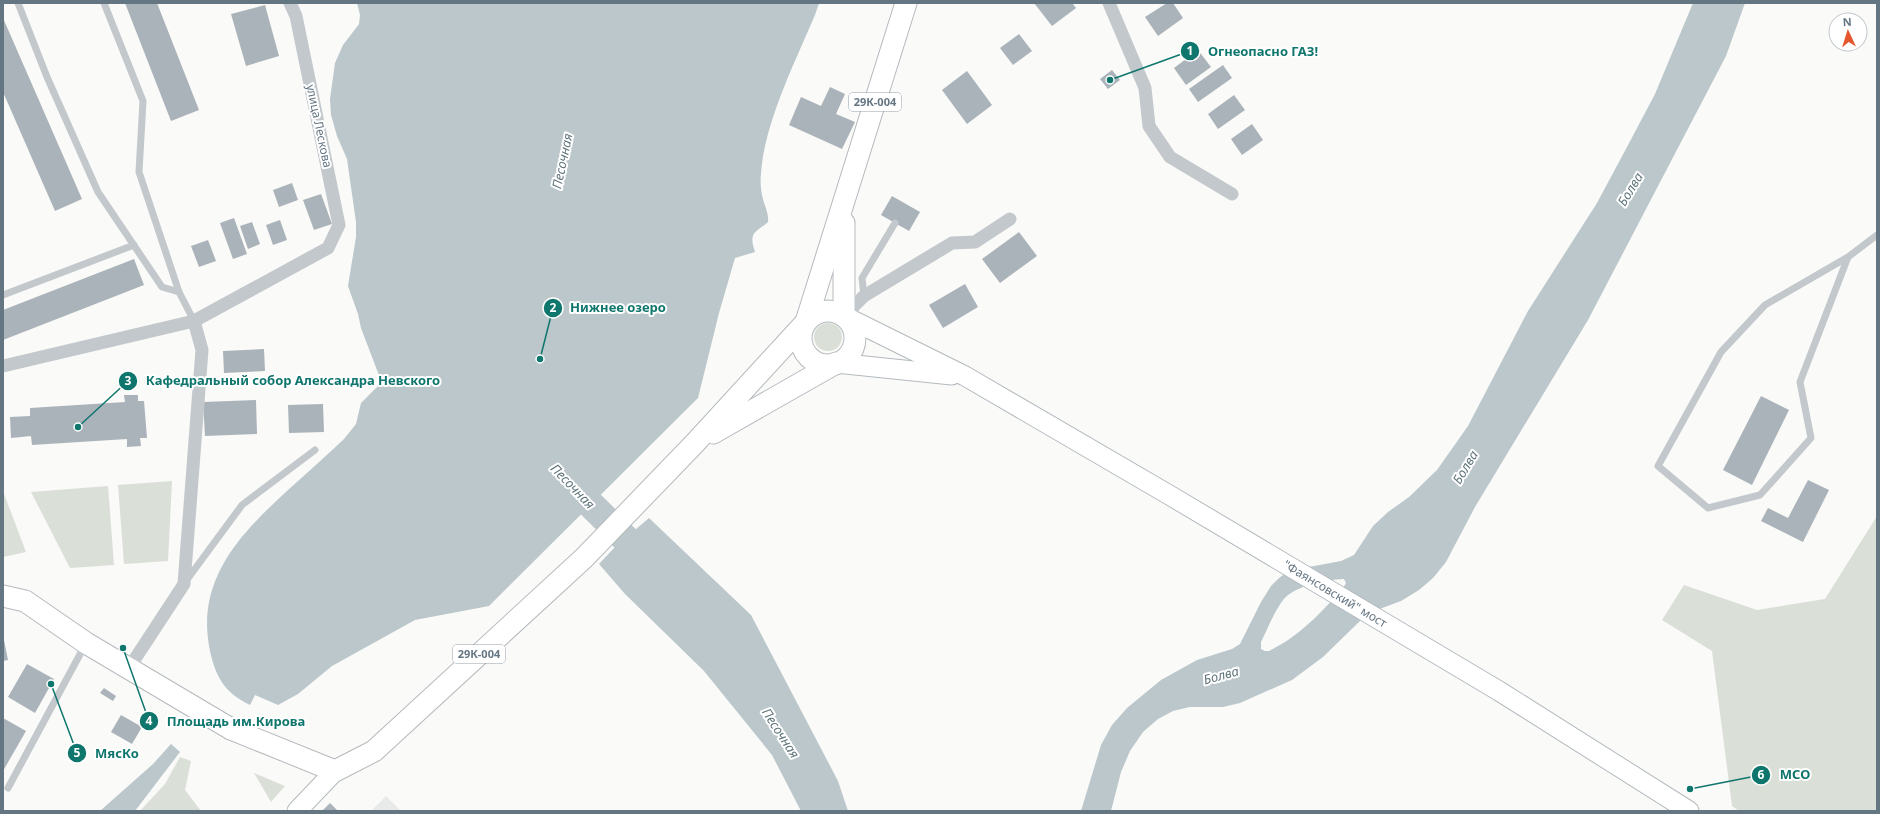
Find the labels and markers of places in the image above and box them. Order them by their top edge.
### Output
callout: Огнеопасно ГАЗ! [1180,39,1326,64]
callout: Нижнее озеро [543,295,674,320]
callout: Кафедральный собор Александра Невского [118,368,448,393]
callout: Площадь им.Кирова [139,709,313,734]
callout: МясКо [67,741,147,766]
callout: МСО [1751,762,1818,787]

